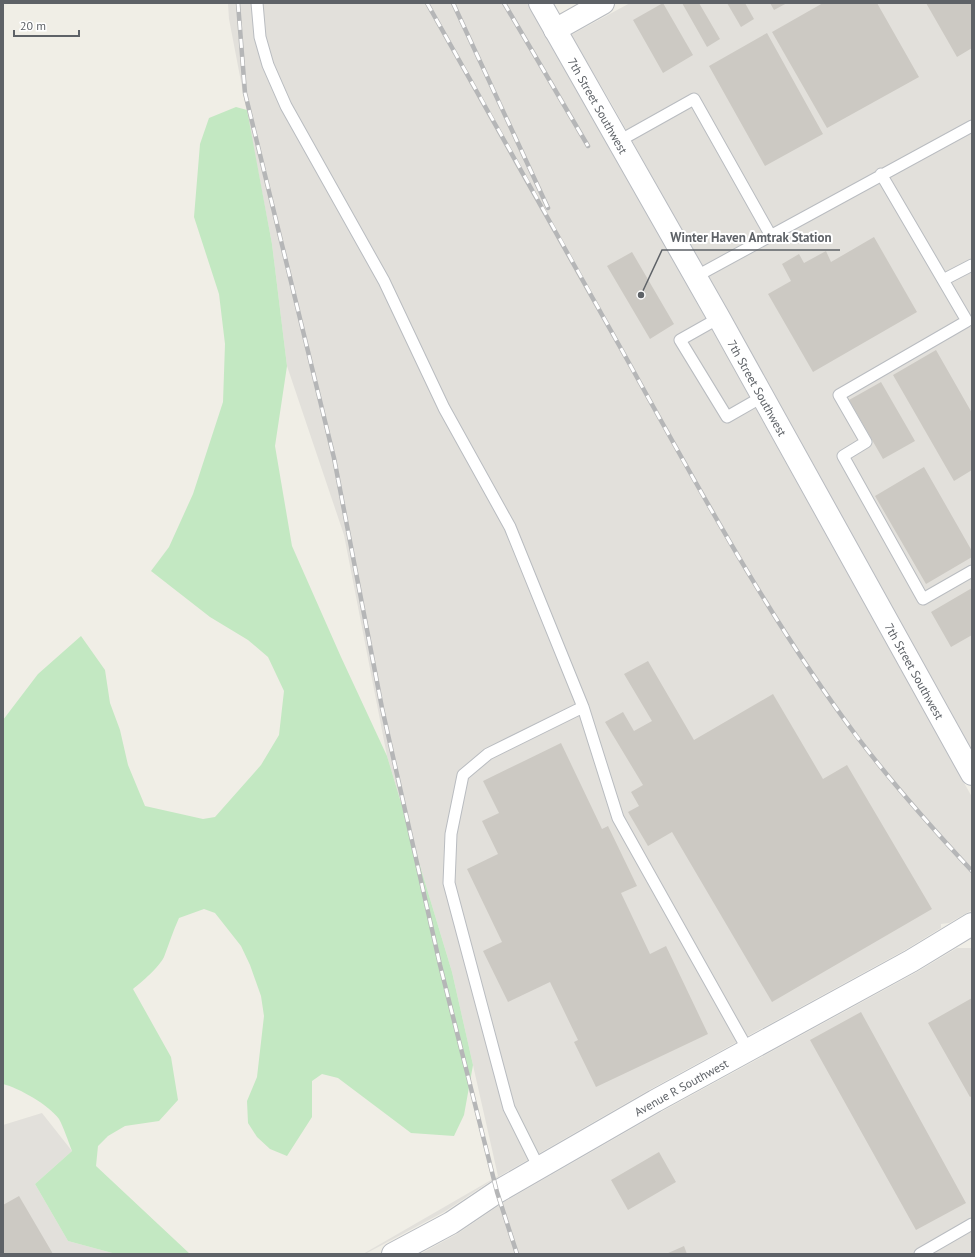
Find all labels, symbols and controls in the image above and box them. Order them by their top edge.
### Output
scale bar [14,12,79,38]
text: 20 m [20,18,46,33]
street label: 7th Street Southwest [565,55,631,156]
callout: Winter Haven Amtrak Station [662,225,840,250]
text: Winter Haven Amtrak Station [670,229,832,246]
street label: 7th Street Southwest [725,337,790,439]
street label: 7th Street Southwest [882,620,948,722]
street label: Avenue R Southwest [631,1055,730,1119]

